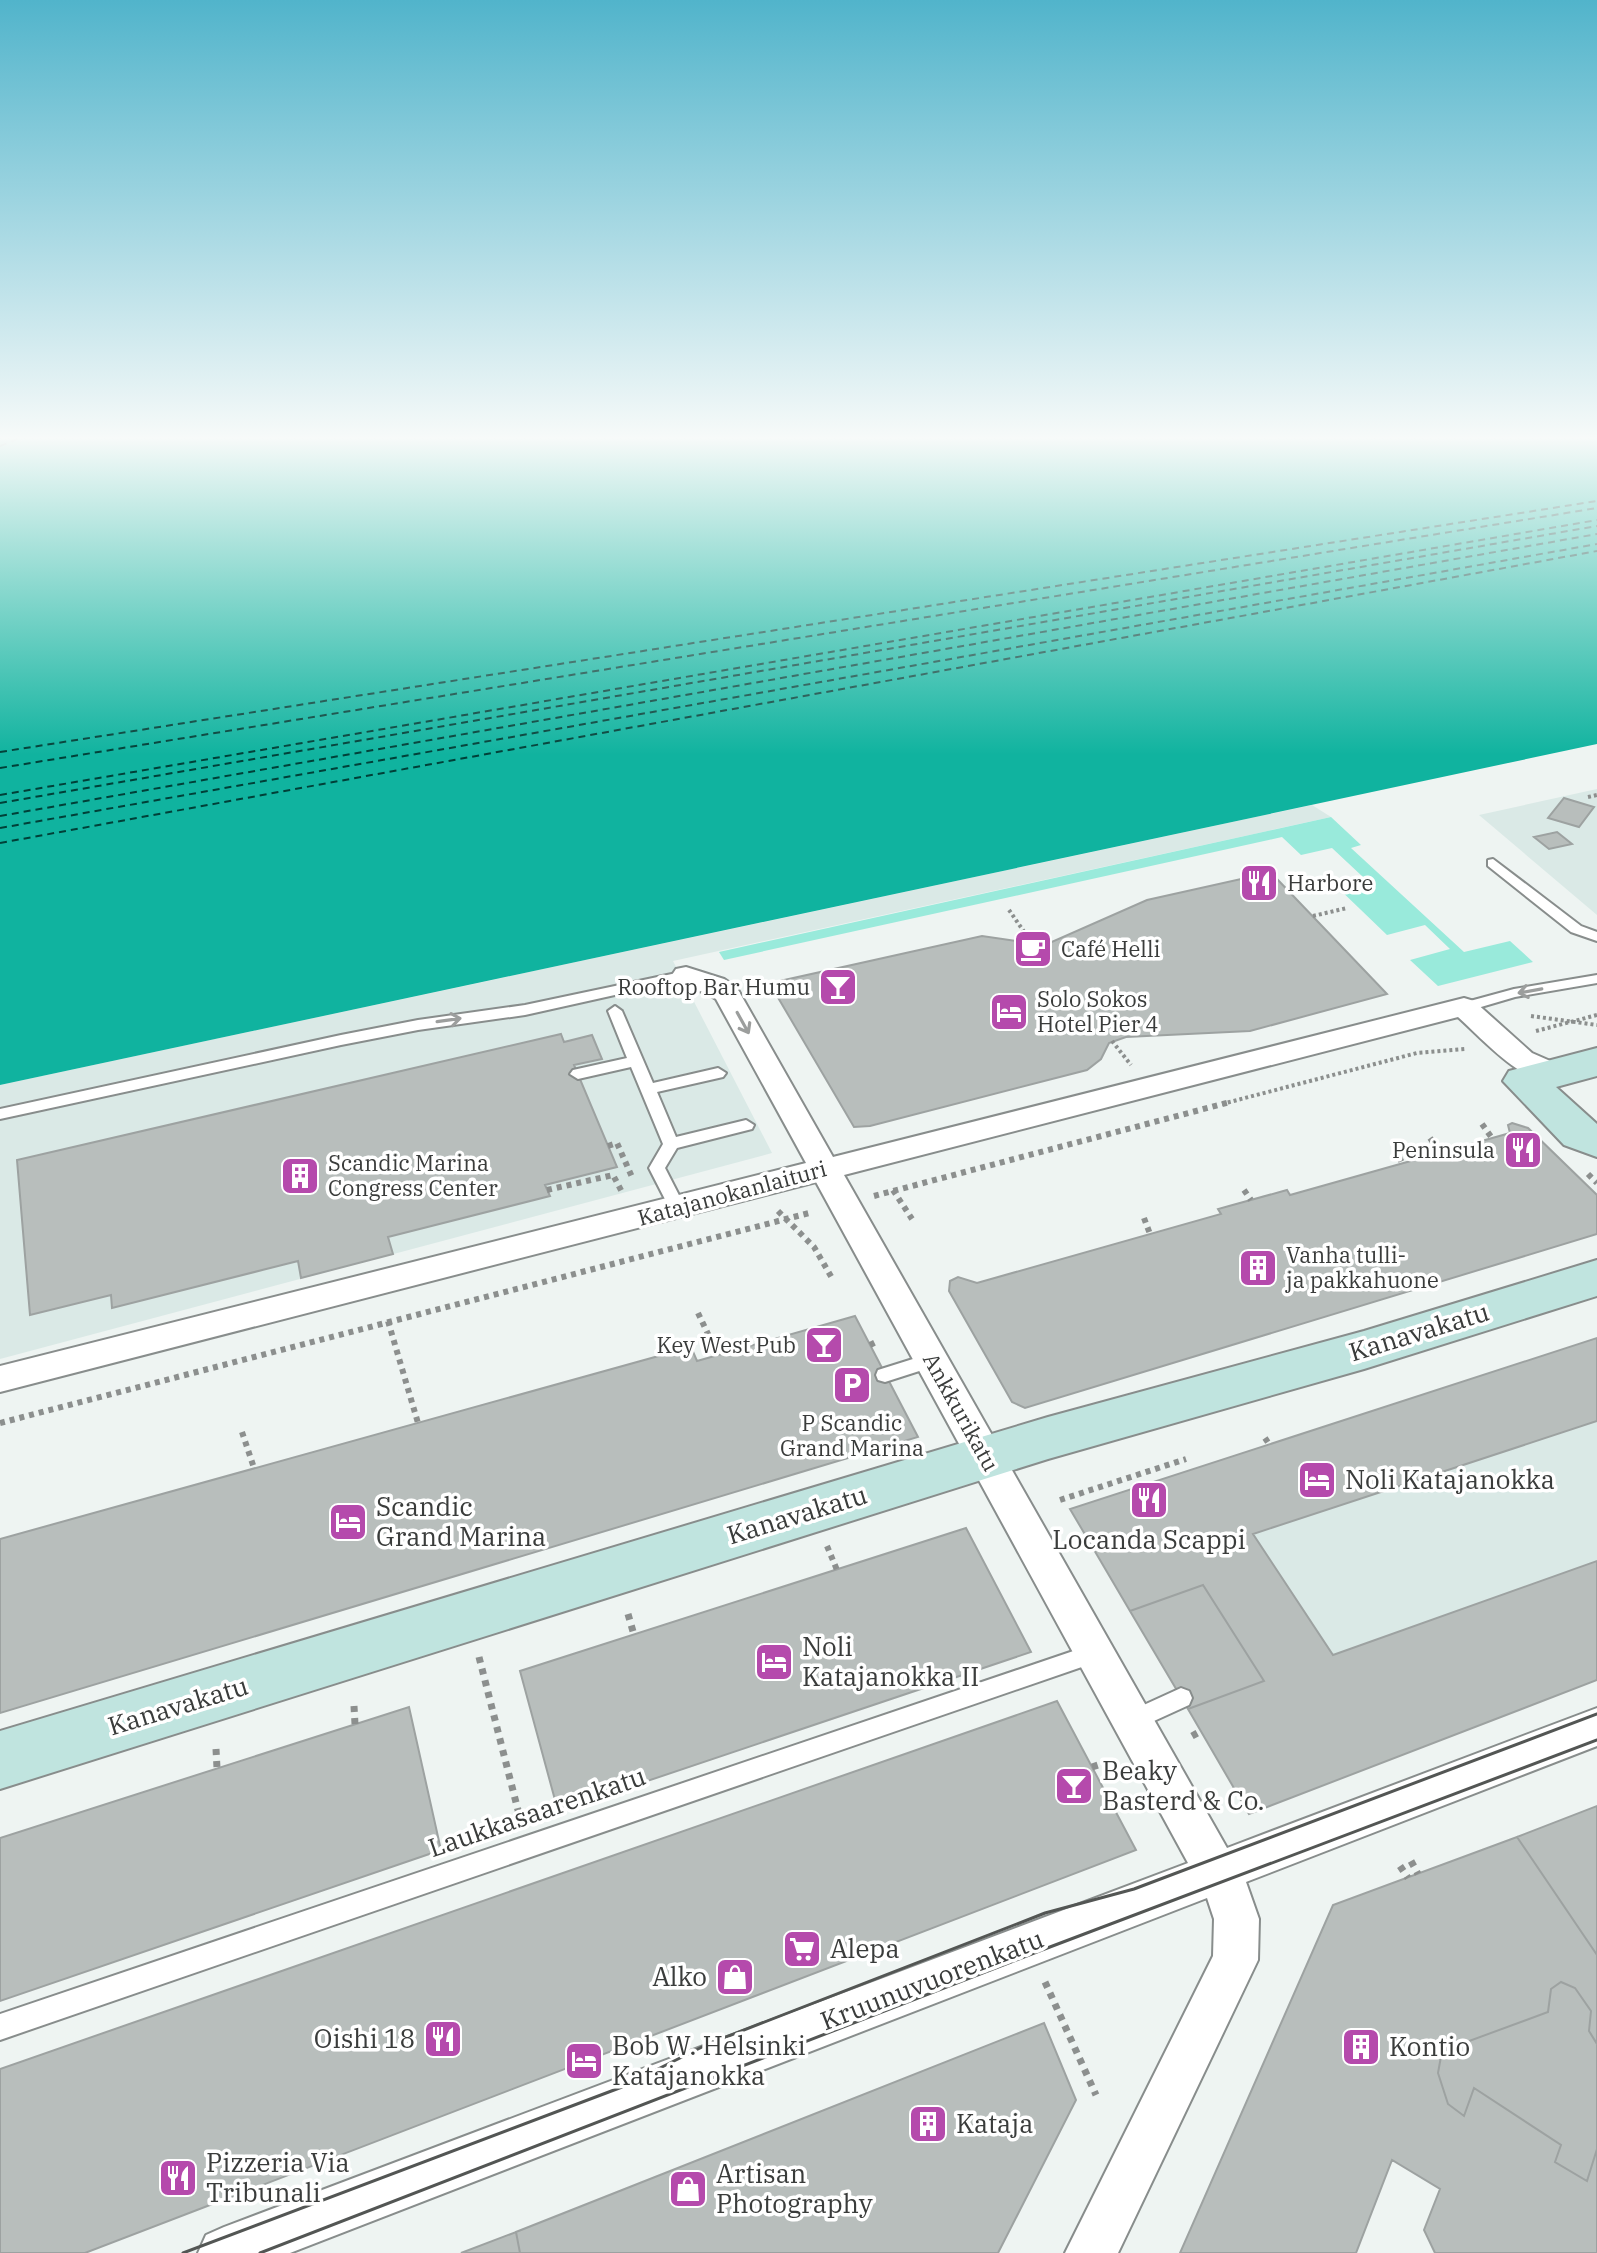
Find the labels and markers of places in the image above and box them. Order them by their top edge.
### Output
restaurant icon: Harbore [1238,862,1280,904]
place label: Harbore [1287,868,1373,897]
cafe icon: Café Helli [1012,928,1054,970]
place label: Café Helli [1061,934,1161,963]
bar icon: Rooftop Bar Humu [817,966,859,1008]
place label: Rooftop Bar Humu [617,972,810,1001]
place label: Solo Sokos Hotel Pier 4 [1037,984,1159,1038]
hotel icon: Solo Sokos Hotel Pier 4 [988,991,1030,1033]
restaurant icon: Peninsula [1502,1129,1544,1171]
place label: Peninsula [1392,1135,1495,1164]
place label: Scandic Marina Congress Center [328,1148,498,1202]
building icon: Scandic Marina Congress Center [279,1155,321,1197]
place label: Vanha tulli- ja pakkahuone [1285,1240,1439,1294]
building icon: Vanha tulli- ja pakkahuone [1237,1247,1279,1289]
bar icon: Key West Pub [803,1324,845,1366]
place label: Key West Pub [656,1330,796,1359]
parking icon: P Scandic Grand Marina [831,1364,873,1406]
place label: P Scandic Grand Marina [780,1408,924,1462]
hotel icon: Noli Katajanokka [1296,1459,1338,1501]
place label: Noli Katajanokka [1345,1462,1555,1496]
restaurant icon: Locanda Scappi [1128,1479,1170,1521]
place label: Scandic Grand Marina [376,1489,546,1553]
hotel icon: Scandic Grand Marina [327,1501,369,1543]
place label: Locanda Scappi [1052,1522,1246,1556]
place label: Noli Katajanokka II [802,1629,979,1693]
hotel icon: Noli Katajanokka II [753,1641,795,1683]
place label: Beaky Basterd & Co. [1102,1753,1265,1817]
bar icon: Beaky Basterd & Co. [1053,1765,1095,1807]
supermarket icon: Alepa [781,1928,823,1970]
place label: Alepa [830,1931,900,1965]
shop icon: Alko [714,1956,756,1998]
place label: Alko [652,1959,707,1993]
restaurant icon: Oishi 18 [422,2018,464,2060]
place label: Oishi 18 [314,2021,415,2055]
building icon: Kontio [1340,2026,1382,2068]
place label: Bob W. Helsinki Katajanokka [612,2028,806,2092]
place label: Kontio [1389,2029,1470,2063]
hotel icon: Bob W. Helsinki Katajanokka [563,2040,605,2082]
building icon: Kataja [907,2103,949,2145]
place label: Kataja [956,2106,1033,2140]
place label: Pizzeria Via Tribunali [206,2145,350,2209]
place label: Artisan Photography [716,2156,873,2220]
restaurant icon: Pizzeria Via Tribunali [157,2157,199,2199]
shop icon: Artisan Photography [667,2168,709,2210]

